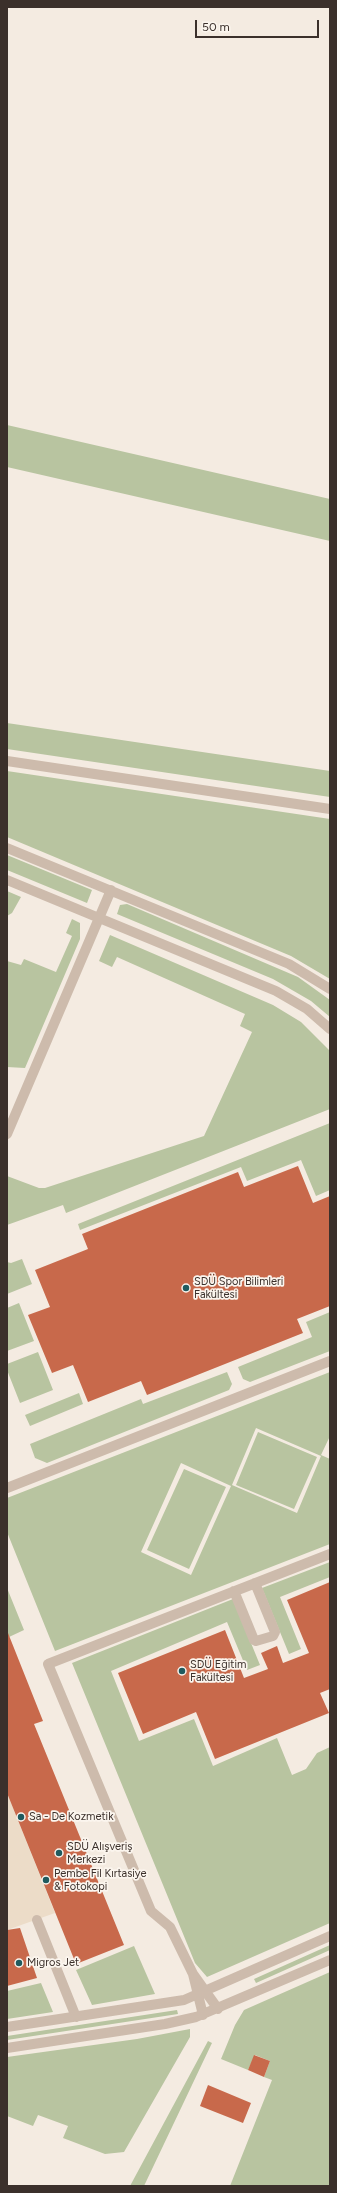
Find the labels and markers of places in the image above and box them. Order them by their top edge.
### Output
place label: SDÜ Spor Bilimleri Fakültesi [194,1275,283,1301]
marker: SDÜ Spor Bilimleri Fakültesi [181,1283,191,1293]
place label: SDÜ Eğitim Fakültesi [190,1658,246,1684]
marker: SDÜ Eğitim Fakültesi [177,1666,187,1676]
place label: Sa - De Kozmetik [29,1810,113,1824]
marker: Sa - De Kozmetik [16,1812,26,1822]
place label: SDÜ Alışveriş Merkezi [67,1840,132,1866]
marker: SDÜ Alışveriş Merkezi [54,1848,64,1858]
place label: Pembe Fil Kırtasiye & Fotokopi [54,1867,147,1893]
marker: Pembe Fil Kırtasiye & Fotokopi [41,1875,51,1885]
place label: Migros Jet [27,1956,79,1970]
marker: Migros Jet [14,1958,24,1968]

